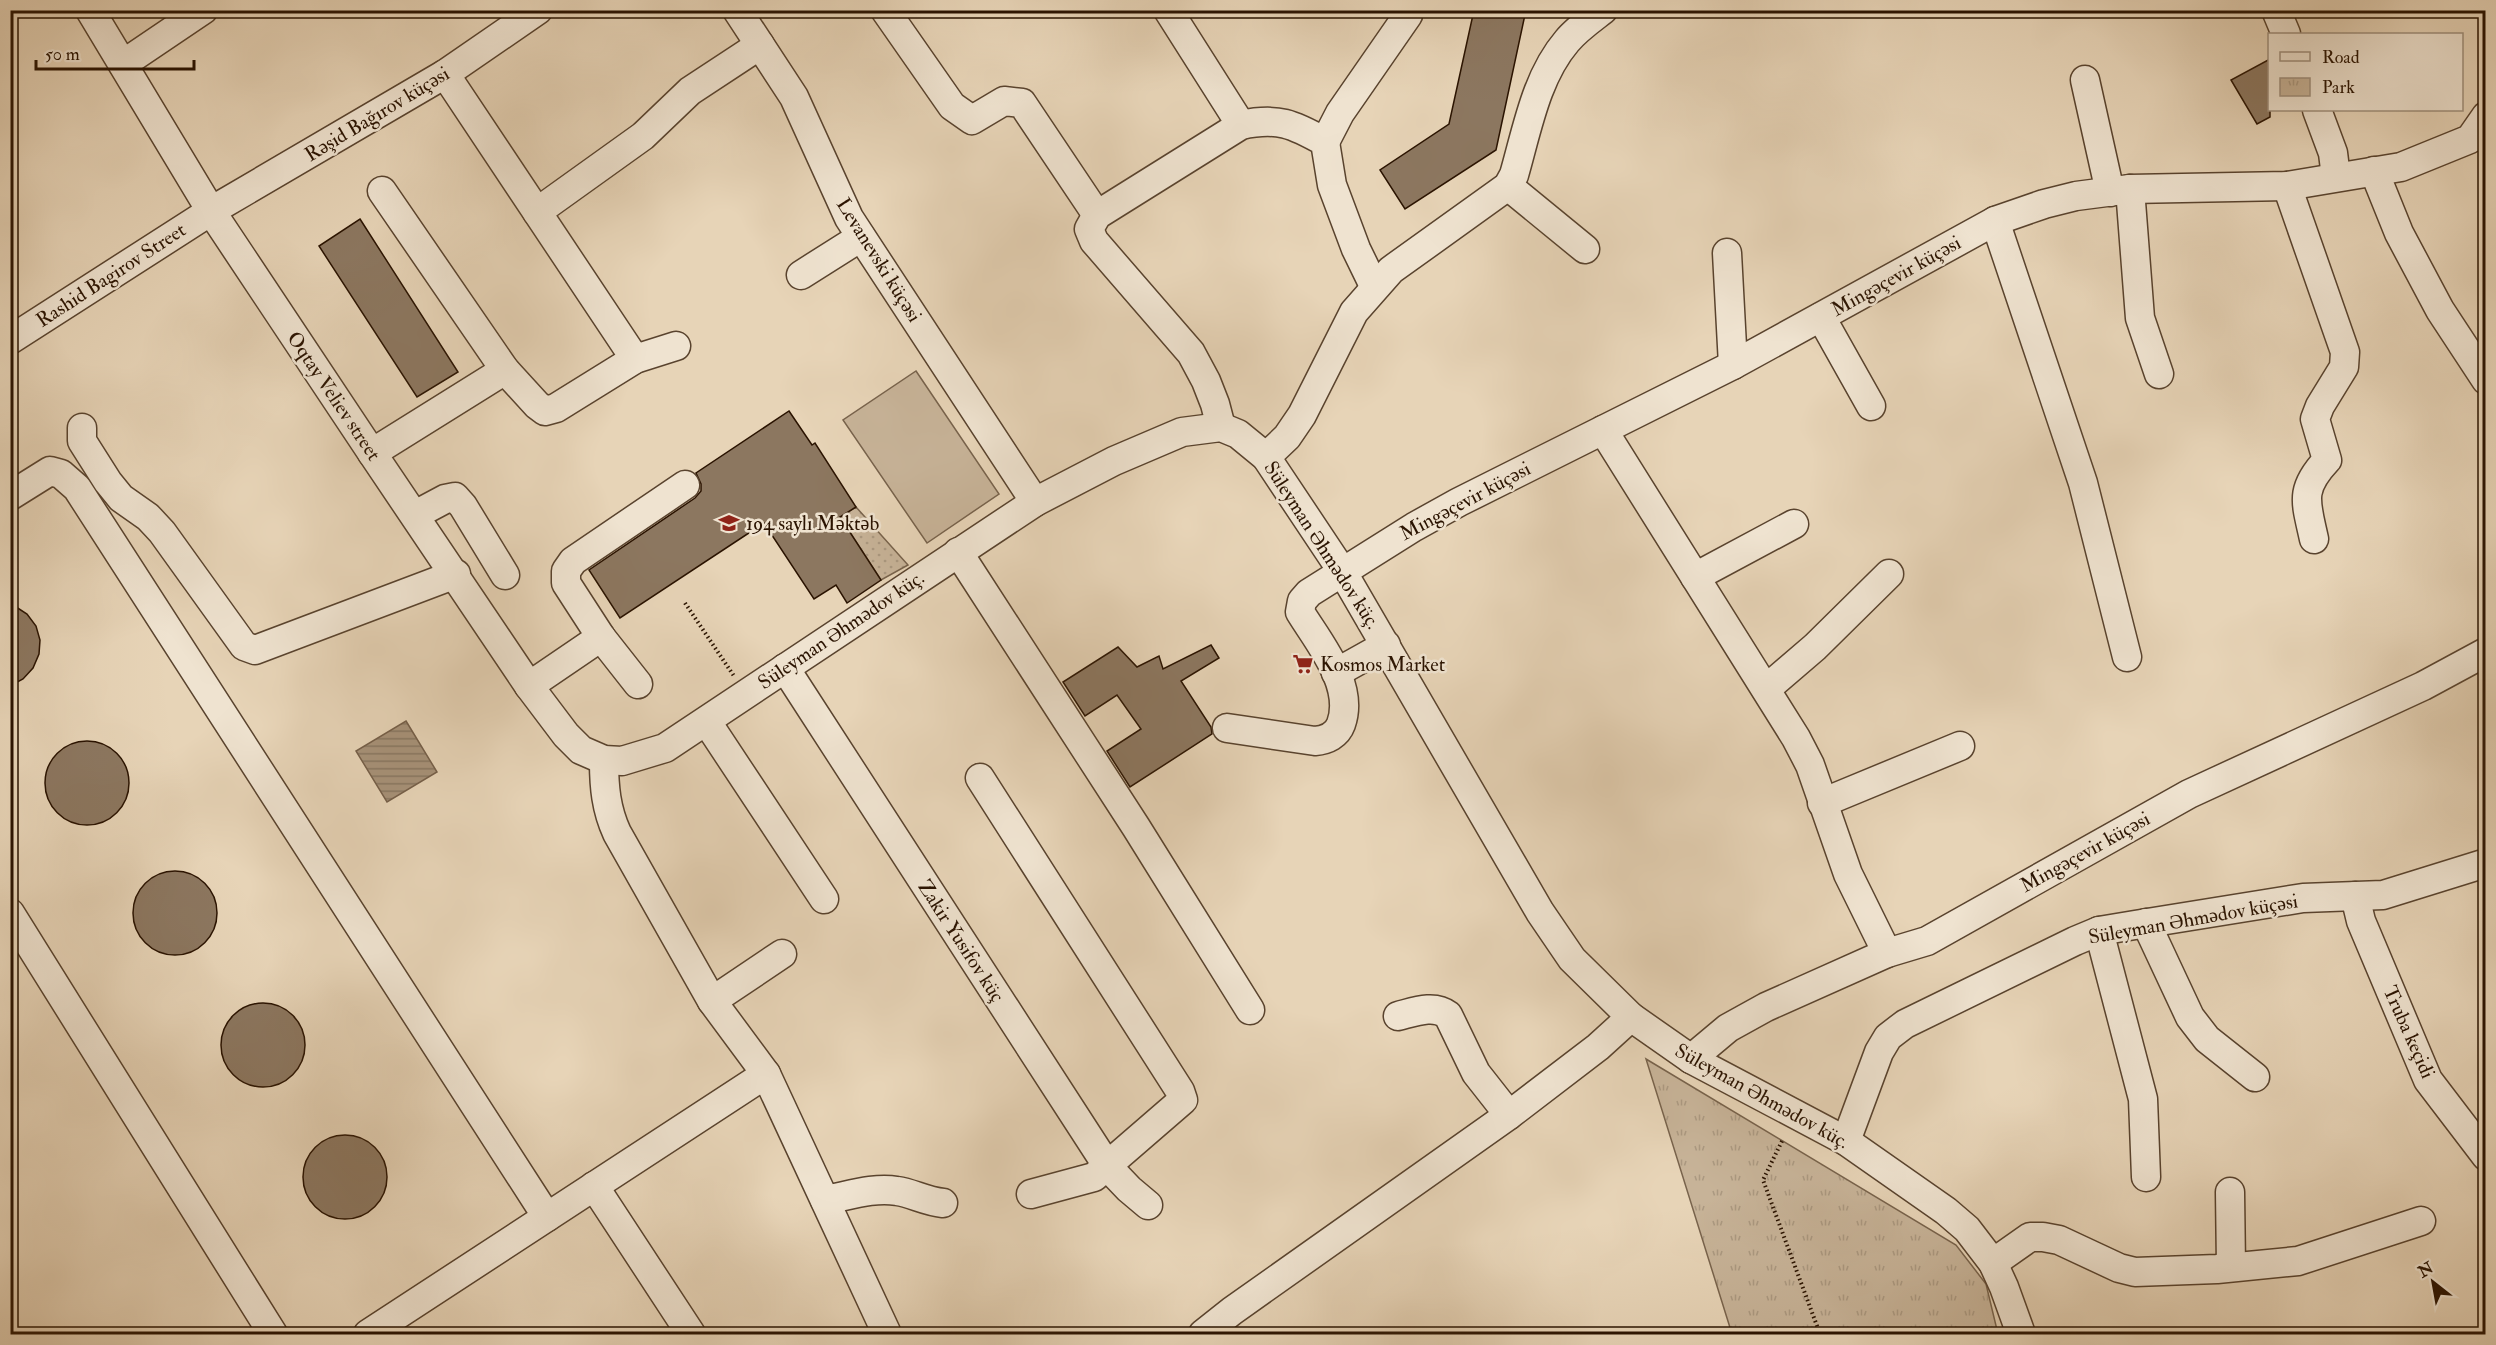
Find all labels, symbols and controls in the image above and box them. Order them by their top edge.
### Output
scale bar [36,33,194,71]
legend [2268,33,2463,111]
text: 50 m [45,43,80,66]
text: Road [2322,46,2360,69]
street label: Rəşid Bağırov küçəsi [300,61,454,167]
text: Park [2322,76,2355,99]
street label: Levanevski küçəsi [831,193,927,327]
street label: Rashid Bagirov Street [31,217,191,333]
street label: Mingəçevir küçəsi [1827,230,1965,322]
street label: Oqtay Veliev street [282,327,387,466]
street label: Süleyman Əhmədov küç. [1258,456,1386,634]
street label: Mingəçevir küçəsi [1395,456,1535,546]
school or university icon: 194 saylı Məktəb [717,511,741,535]
place label: 194 saylı Məktəb [746,511,879,536]
street label: Süleyman Əhmədov küç. [753,565,929,695]
supermarket icon: Kosmos Market [1291,652,1315,676]
place label: Kosmos Market [1320,652,1446,677]
street label: Mingəçevir küçəsi [2016,806,2154,898]
street label: Zakir Yusifov küç [912,875,1010,1007]
street label: Süleyman Əhmədov küçəsi [2086,888,2300,950]
street label: Truba keçidi [2377,982,2441,1082]
street label: Süleyman Əhmədov küç. [1671,1038,1853,1154]
north arrow [2403,1252,2463,1312]
text: N [2414,1257,2438,1283]

